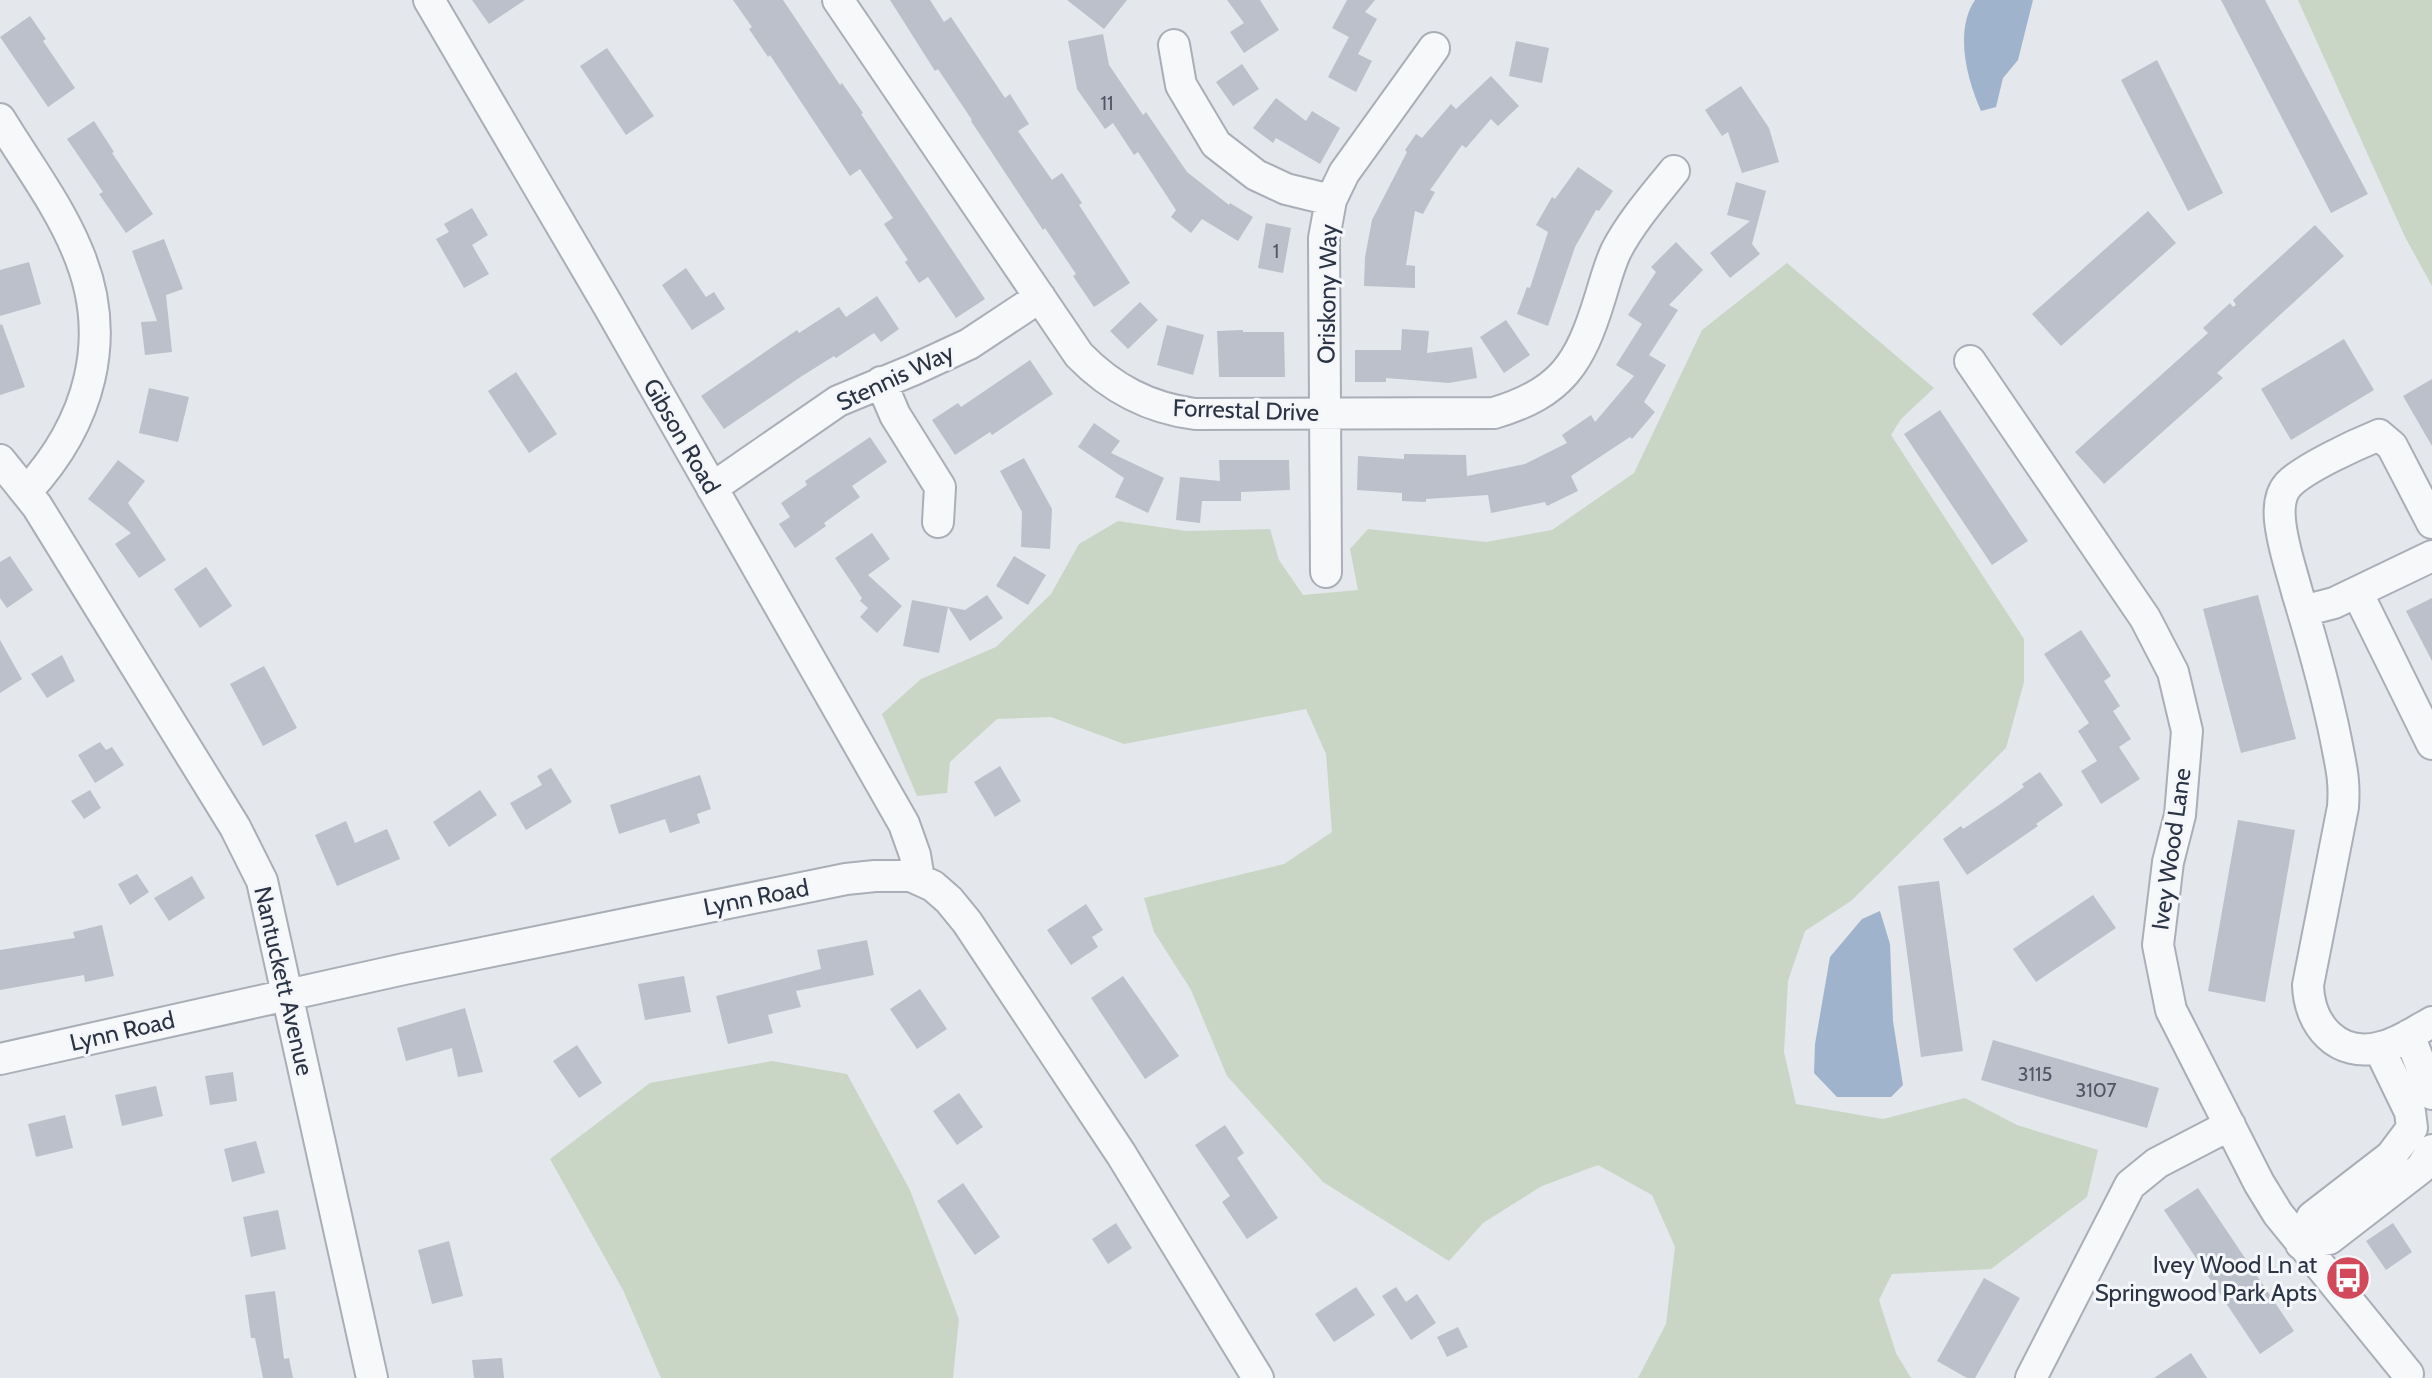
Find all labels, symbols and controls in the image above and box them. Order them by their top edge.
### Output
house number: 11 [1100,91,1114,115]
street label: Oriskony Way [1311,224,1343,364]
house number: 1 [1273,239,1279,263]
street label: Stennis Way [832,337,958,417]
street label: Gibson Road [637,373,727,499]
street label: Forrestal Drive [1172,393,1320,427]
street label: Ivey Wood Lane [2145,766,2197,932]
street label: Lynn Road [701,873,811,921]
street label: Nantuckett Avenue [248,884,320,1078]
street label: Lynn Road [67,1005,177,1057]
house number: 3115 [2018,1062,2052,1086]
house number: 3107 [2075,1078,2117,1102]
place label: Ivey Wood Ln at Springwood Park Apts [2095,1250,2317,1307]
bus stop icon: Ivey Wood Ln at Springwood Park Apts [2324,1254,2372,1302]

